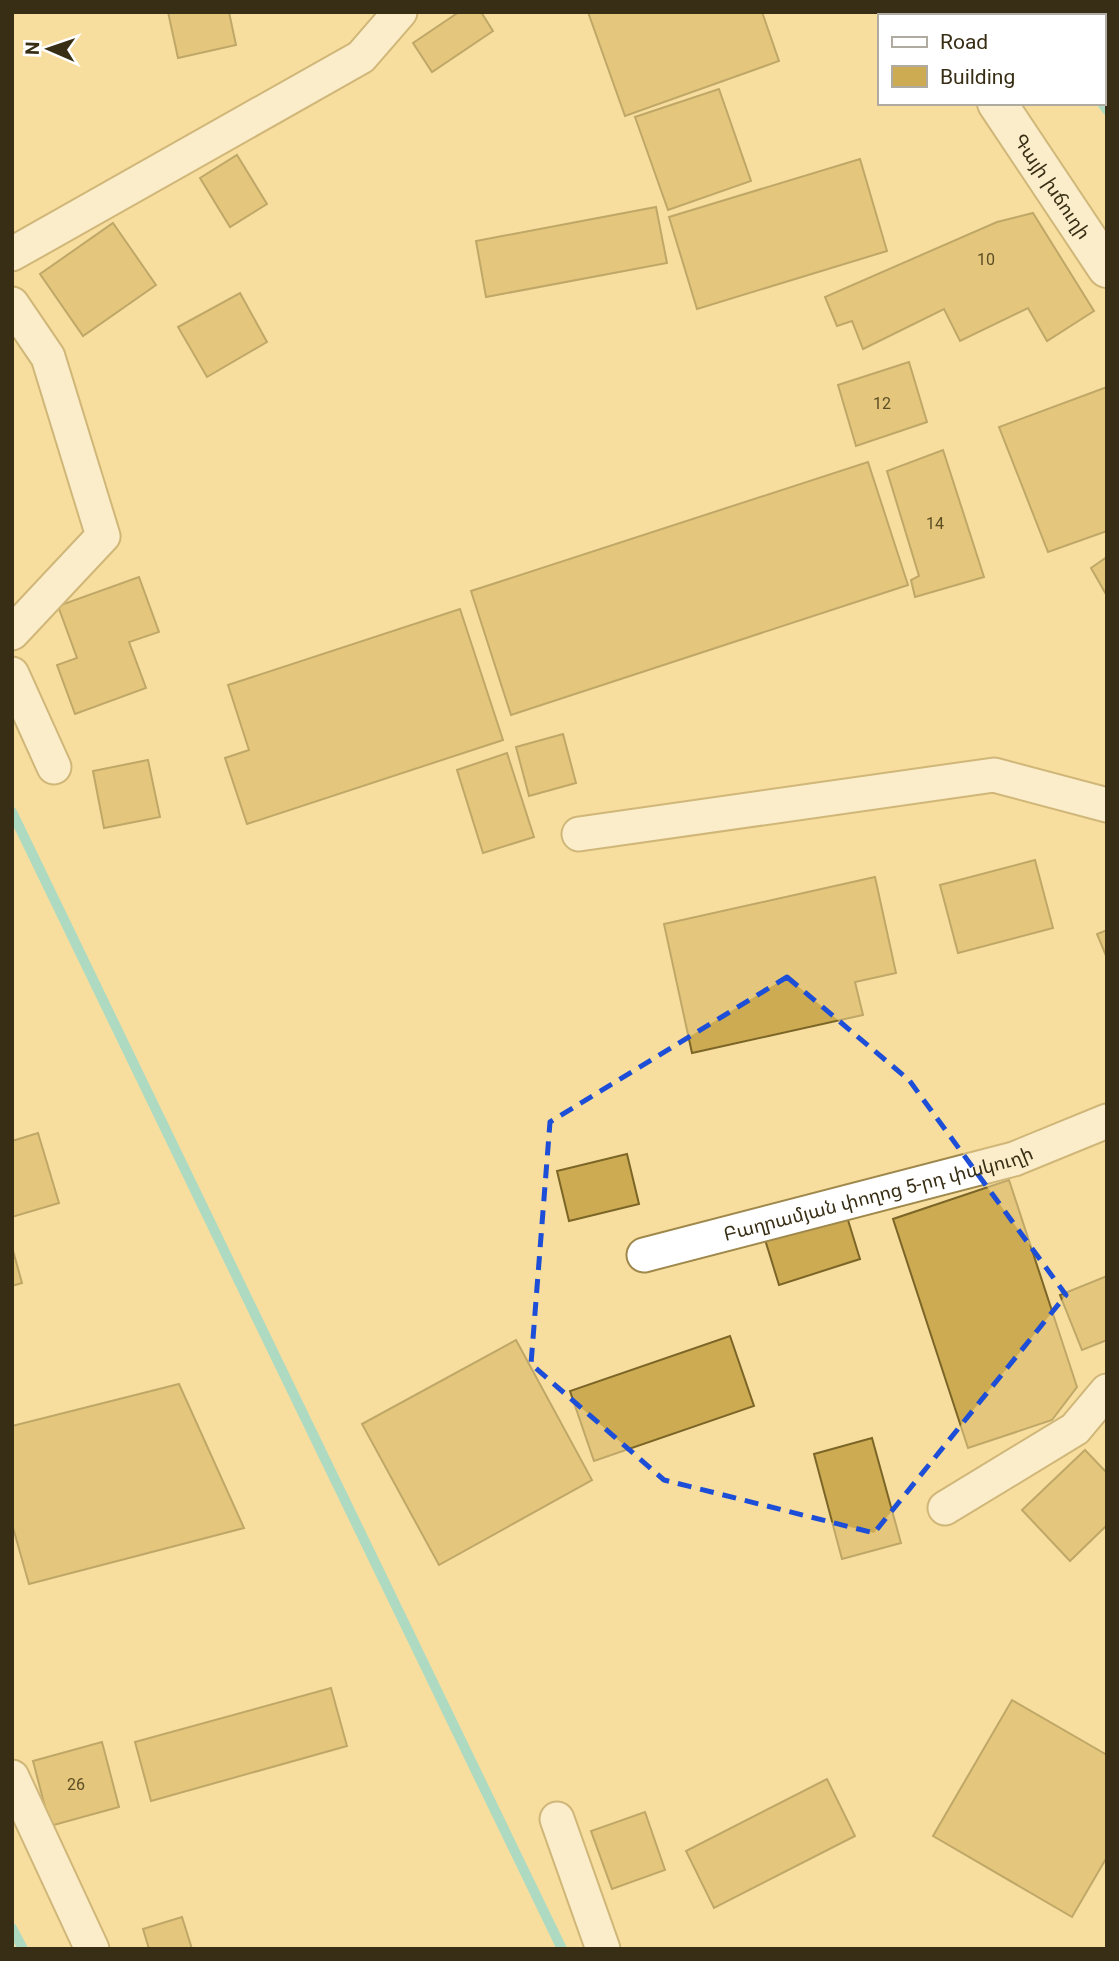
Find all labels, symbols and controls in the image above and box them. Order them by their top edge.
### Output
north arrow [14,14,84,84]
legend [878,14,1105,105]
text: Road [940,30,988,54]
text: N [21,41,44,56]
text: Building [940,65,1015,89]
street label: Գայի խճուղի [1009,129,1096,243]
house number: 10 [977,250,995,269]
house number: 12 [873,394,891,413]
house number: 14 [926,514,944,533]
street label: Բաղրամյան փողոց 5-րդ փակուղի [721,1141,1036,1245]
house number: 26 [67,1775,85,1794]

